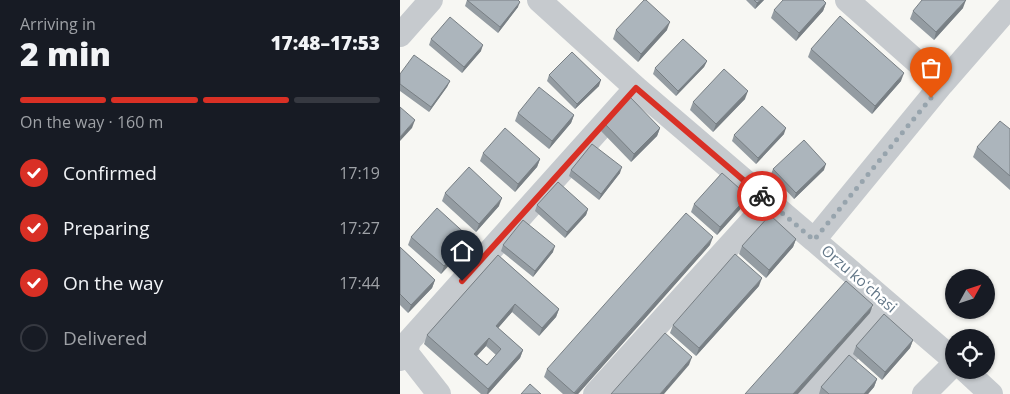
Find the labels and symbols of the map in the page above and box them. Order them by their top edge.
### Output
pin [910,47,952,98]
courier [737,171,787,221]
pin [441,230,483,281]
street label: Orzu koʻchasi [818,240,902,317]
north arrow [945,269,995,319]

